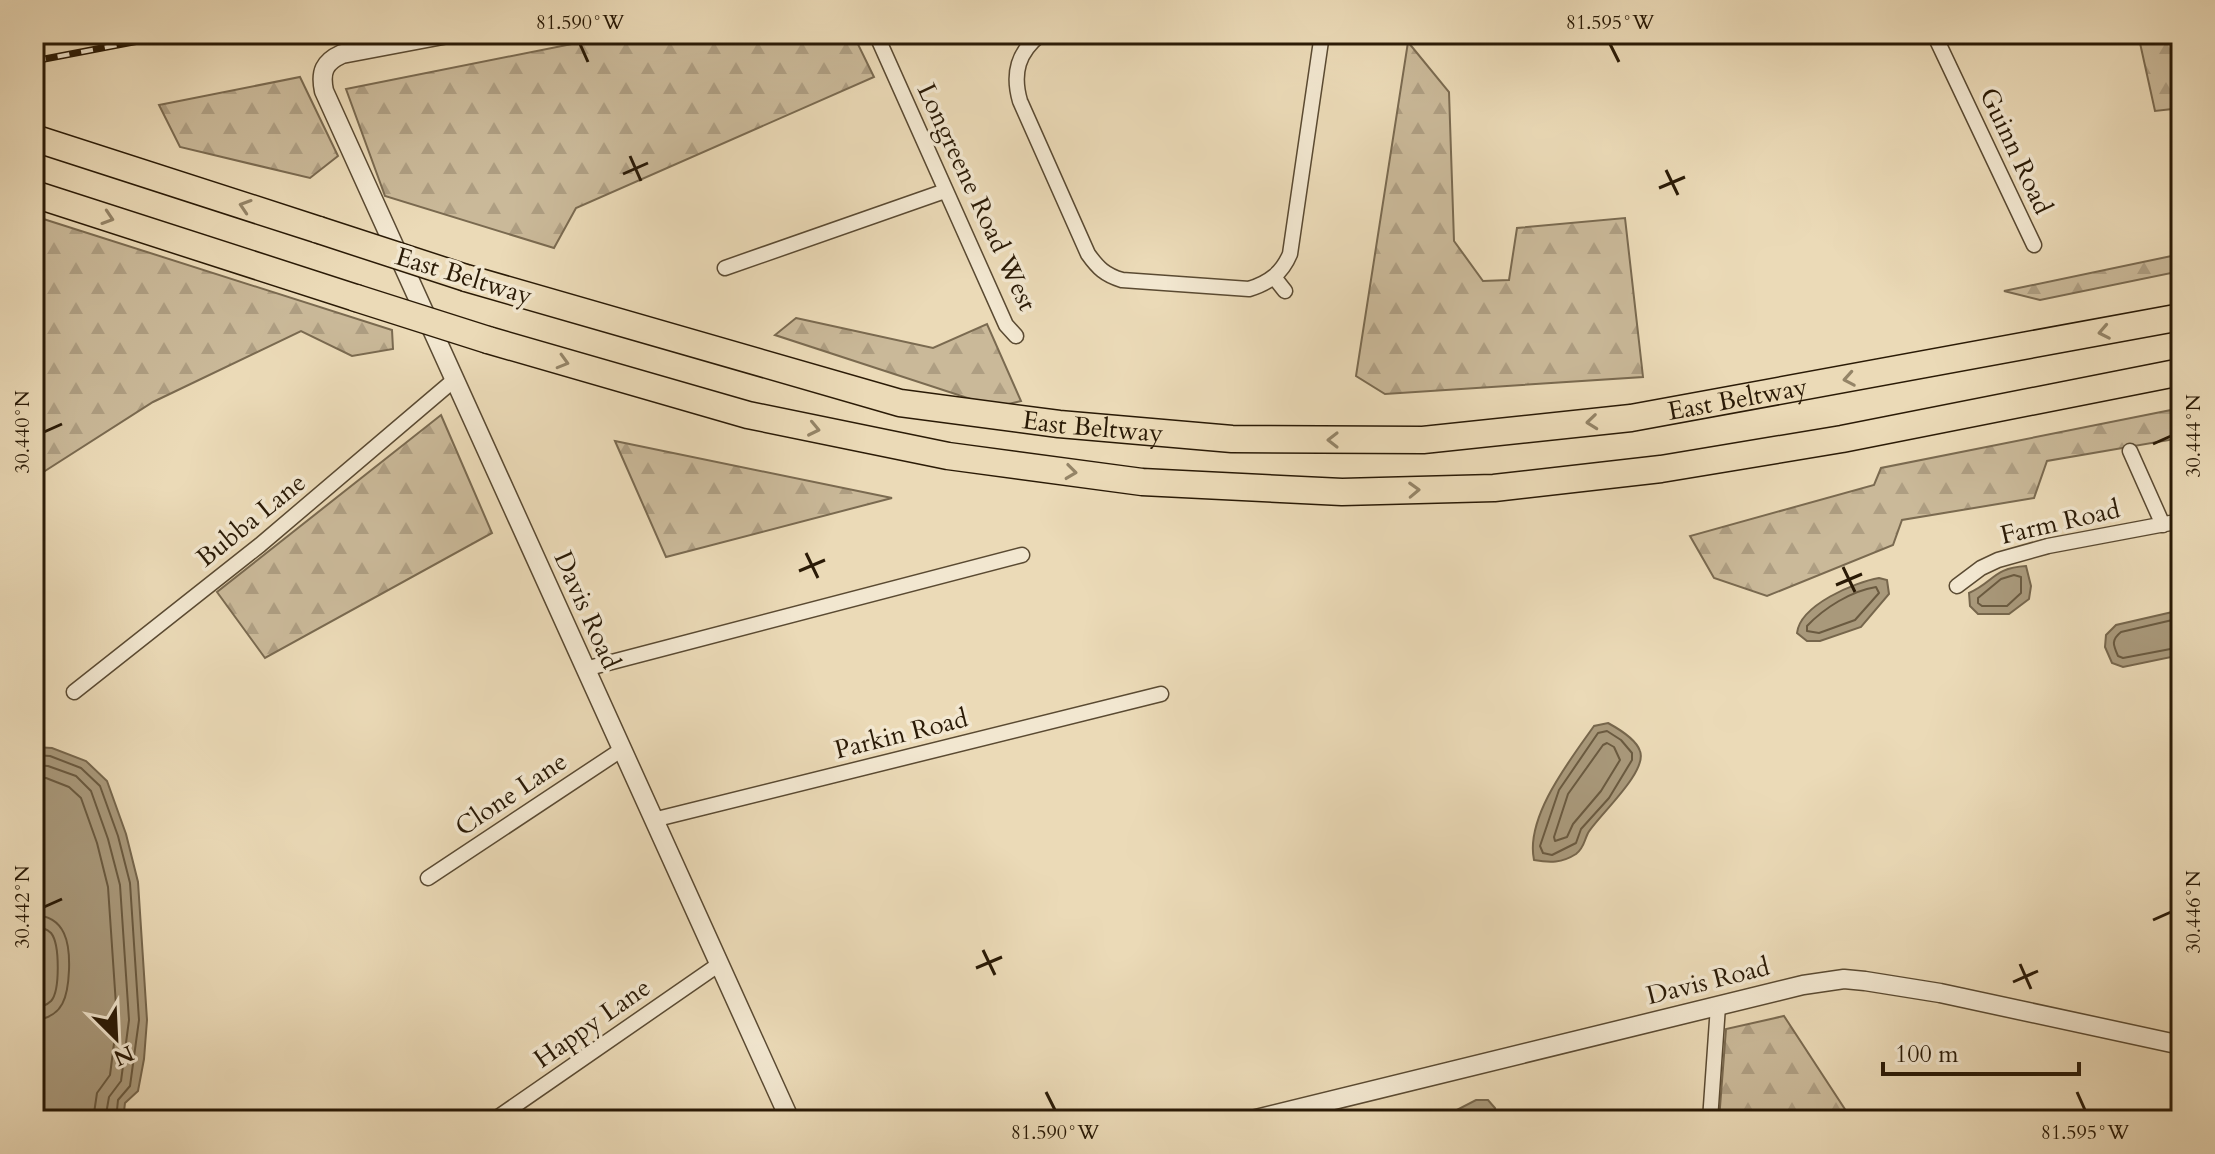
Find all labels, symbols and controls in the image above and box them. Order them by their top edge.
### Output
text: 81.590°W [536,9,625,36]
text: 81.595°W [1566,9,1655,36]
street label: Longreene Road West [909,78,1045,316]
street label: Guinn Road [1971,82,2061,220]
one-way arrow [239,199,253,215]
one-way arrow [101,209,115,225]
street label: East Beltway [391,239,537,313]
one-way arrow [2098,323,2111,340]
one-way arrow [556,353,570,369]
street label: East Beltway [1665,368,1810,428]
one-way arrow [1842,370,1855,387]
text: 30.440°N [9,390,36,474]
text: 30.444°N [2180,394,2207,478]
street label: East Beltway [1020,402,1165,450]
one-way arrow [1585,414,1598,431]
one-way arrow [807,420,821,437]
one-way arrow [1326,431,1339,449]
one-way arrow [1064,463,1077,480]
street label: Bubba Lane [189,465,313,575]
one-way arrow [1408,481,1421,499]
street label: Farm Road [1997,491,2123,553]
street label: Davis Road [545,545,629,675]
street label: Parkin Road [831,701,971,767]
street label: Clone Lane [448,744,574,844]
text: 30.442°N [9,865,36,949]
text: 30.446°N [2180,870,2207,954]
street label: Davis Road [1643,949,1773,1013]
street label: Happy Lane [527,970,657,1076]
north arrow [76,998,156,1078]
scale bar [1883,1026,2079,1076]
text: N [109,1038,139,1073]
text: 100 m [1895,1038,1959,1071]
text: 81.590°W [1011,1119,1100,1146]
text: 81.595°W [2041,1119,2130,1146]

